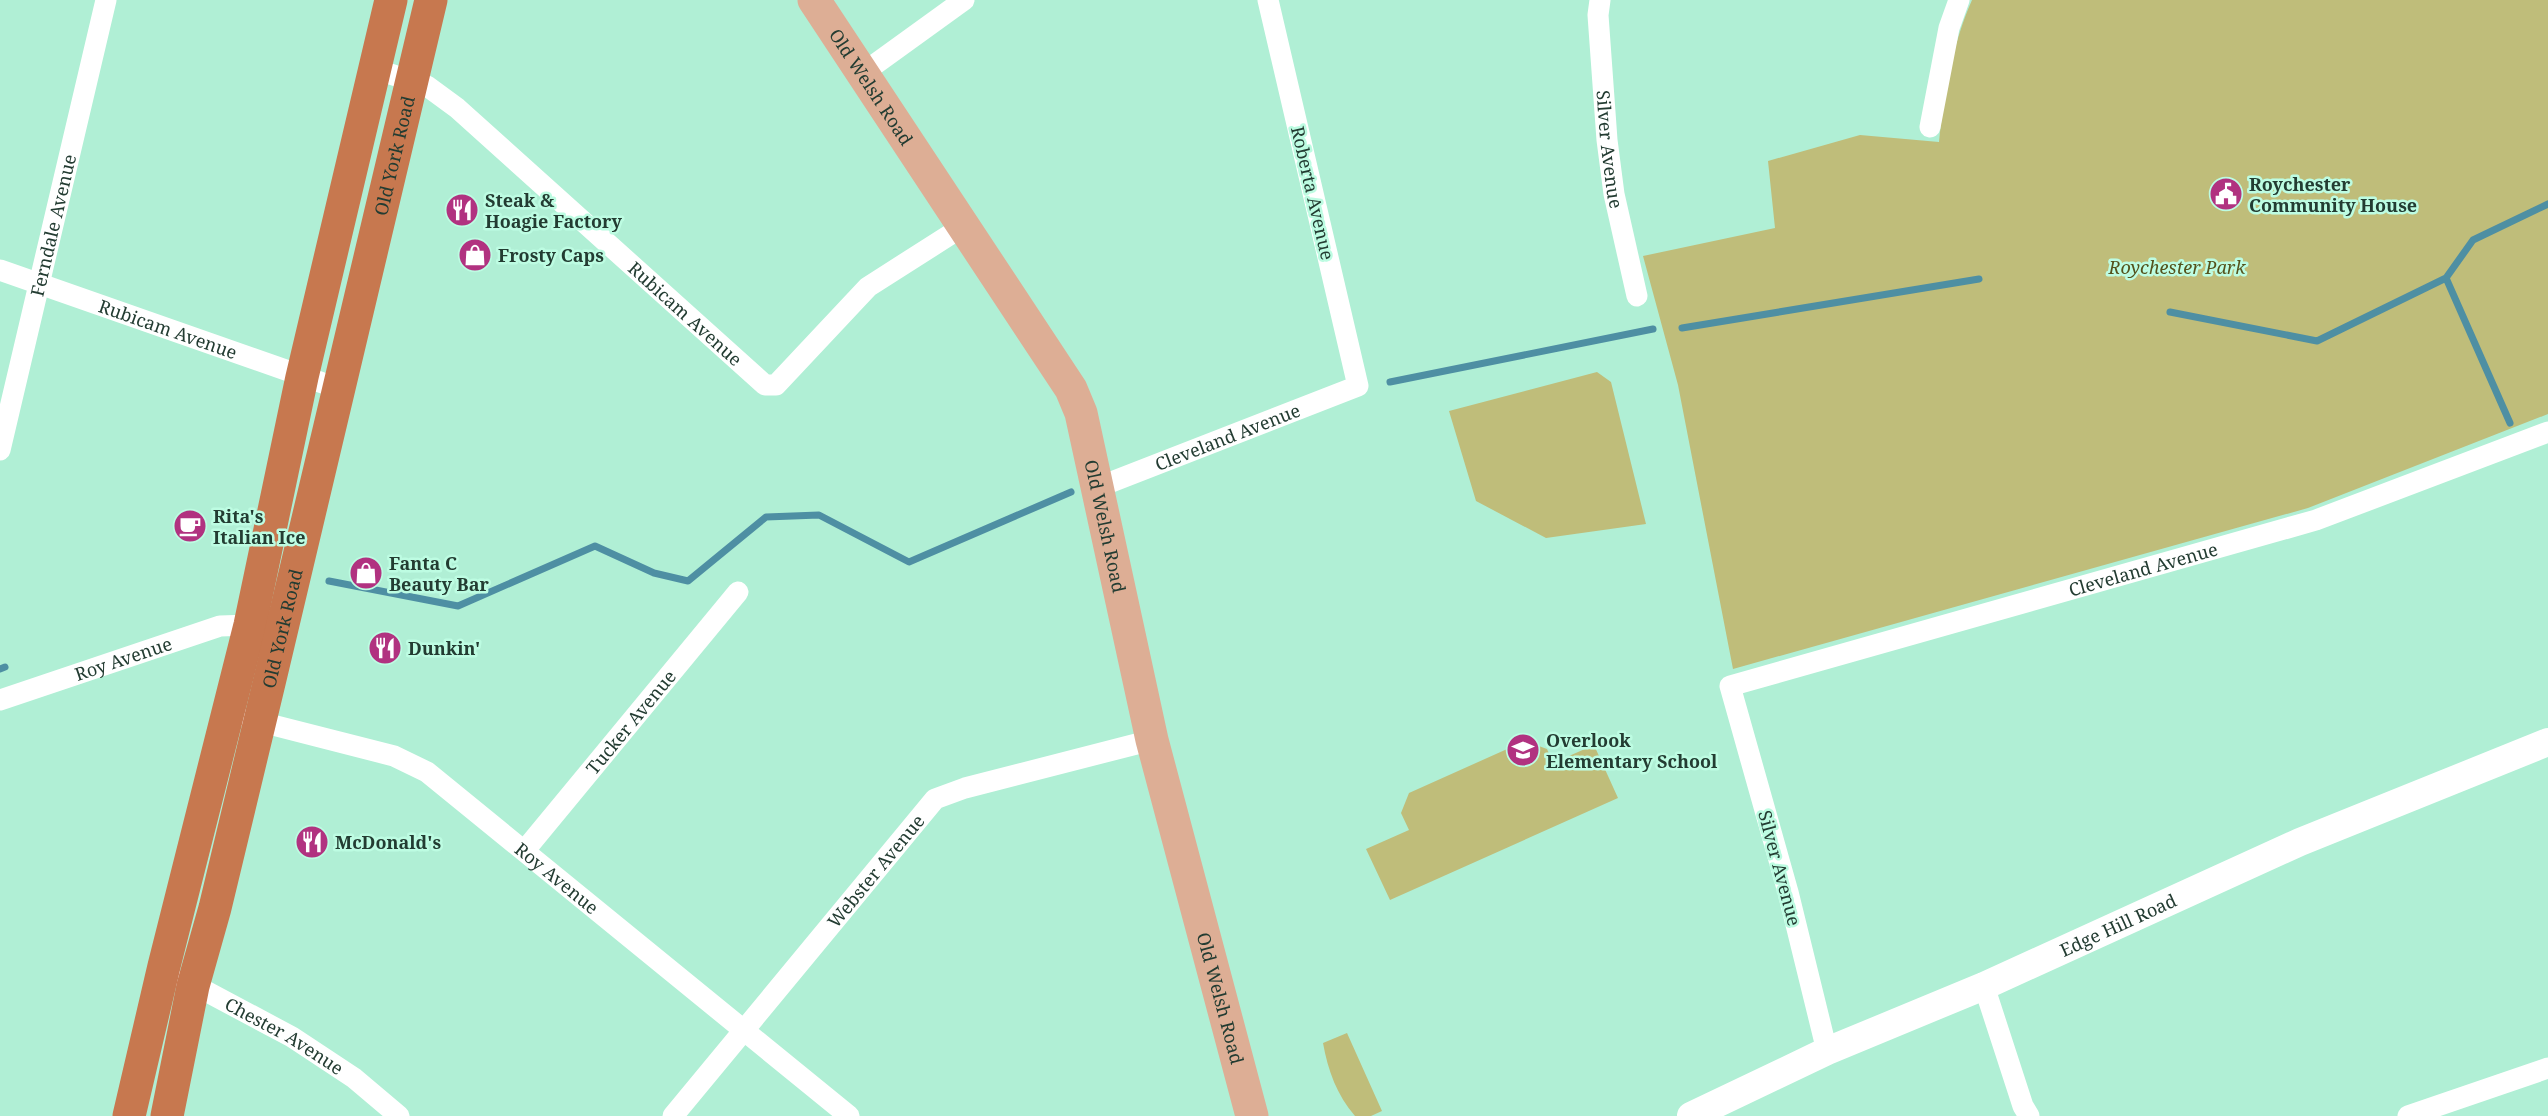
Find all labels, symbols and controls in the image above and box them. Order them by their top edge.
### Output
street label: Old Welsh Road [824,24,919,150]
street label: Silver Avenue [1591,89,1629,211]
street label: Old York Road [368,93,420,218]
street label: Roberta Avenue [1286,124,1340,262]
street label: Ferndale Avenue [25,152,81,299]
place label: Roychester Community House [2249,172,2417,217]
public building icon: Roychester Community House [2208,176,2244,212]
place label: Steak & Hoagie Factory [485,188,622,233]
restaurant icon: Steak & Hoagie Factory [444,192,480,228]
shop icon: Frosty Caps [457,237,493,273]
place label: Frosty Caps [498,243,604,267]
park label: Roychester Park [2107,255,2246,279]
street label: Rubicam Avenue [623,256,747,371]
street label: Rubicam Avenue [96,294,240,364]
street label: Cleveland Avenue [1151,398,1303,476]
street label: Old Welsh Road [1079,457,1132,595]
place label: Rita's Italian Ice [213,504,305,549]
cafe icon: Rita's Italian Ice [172,508,208,544]
street label: Cleveland Avenue [2066,536,2220,602]
place label: Fanta C Beauty Bar [389,551,489,596]
shop icon: Fanta C Beauty Bar [348,555,384,591]
street label: Old York Road [256,566,308,691]
restaurant icon: Dunkin' [367,630,403,666]
street label: Roy Avenue [71,631,175,686]
place label: Dunkin' [408,636,480,660]
street label: Tucker Avenue [580,665,681,779]
place label: Overlook Elementary School [1546,728,1718,773]
school or university icon: Overlook Elementary School [1505,732,1541,768]
street label: Silver Avenue [1753,808,1807,928]
street label: Webster Avenue [822,809,929,933]
restaurant icon: McDonald's [294,824,330,860]
place label: McDonald's [335,830,442,854]
street label: Roy Avenue [510,837,604,919]
street label: Edge Hill Road [2056,888,2180,962]
street label: Old Welsh Road [1192,930,1250,1067]
street label: Chester Avenue [221,992,348,1080]

